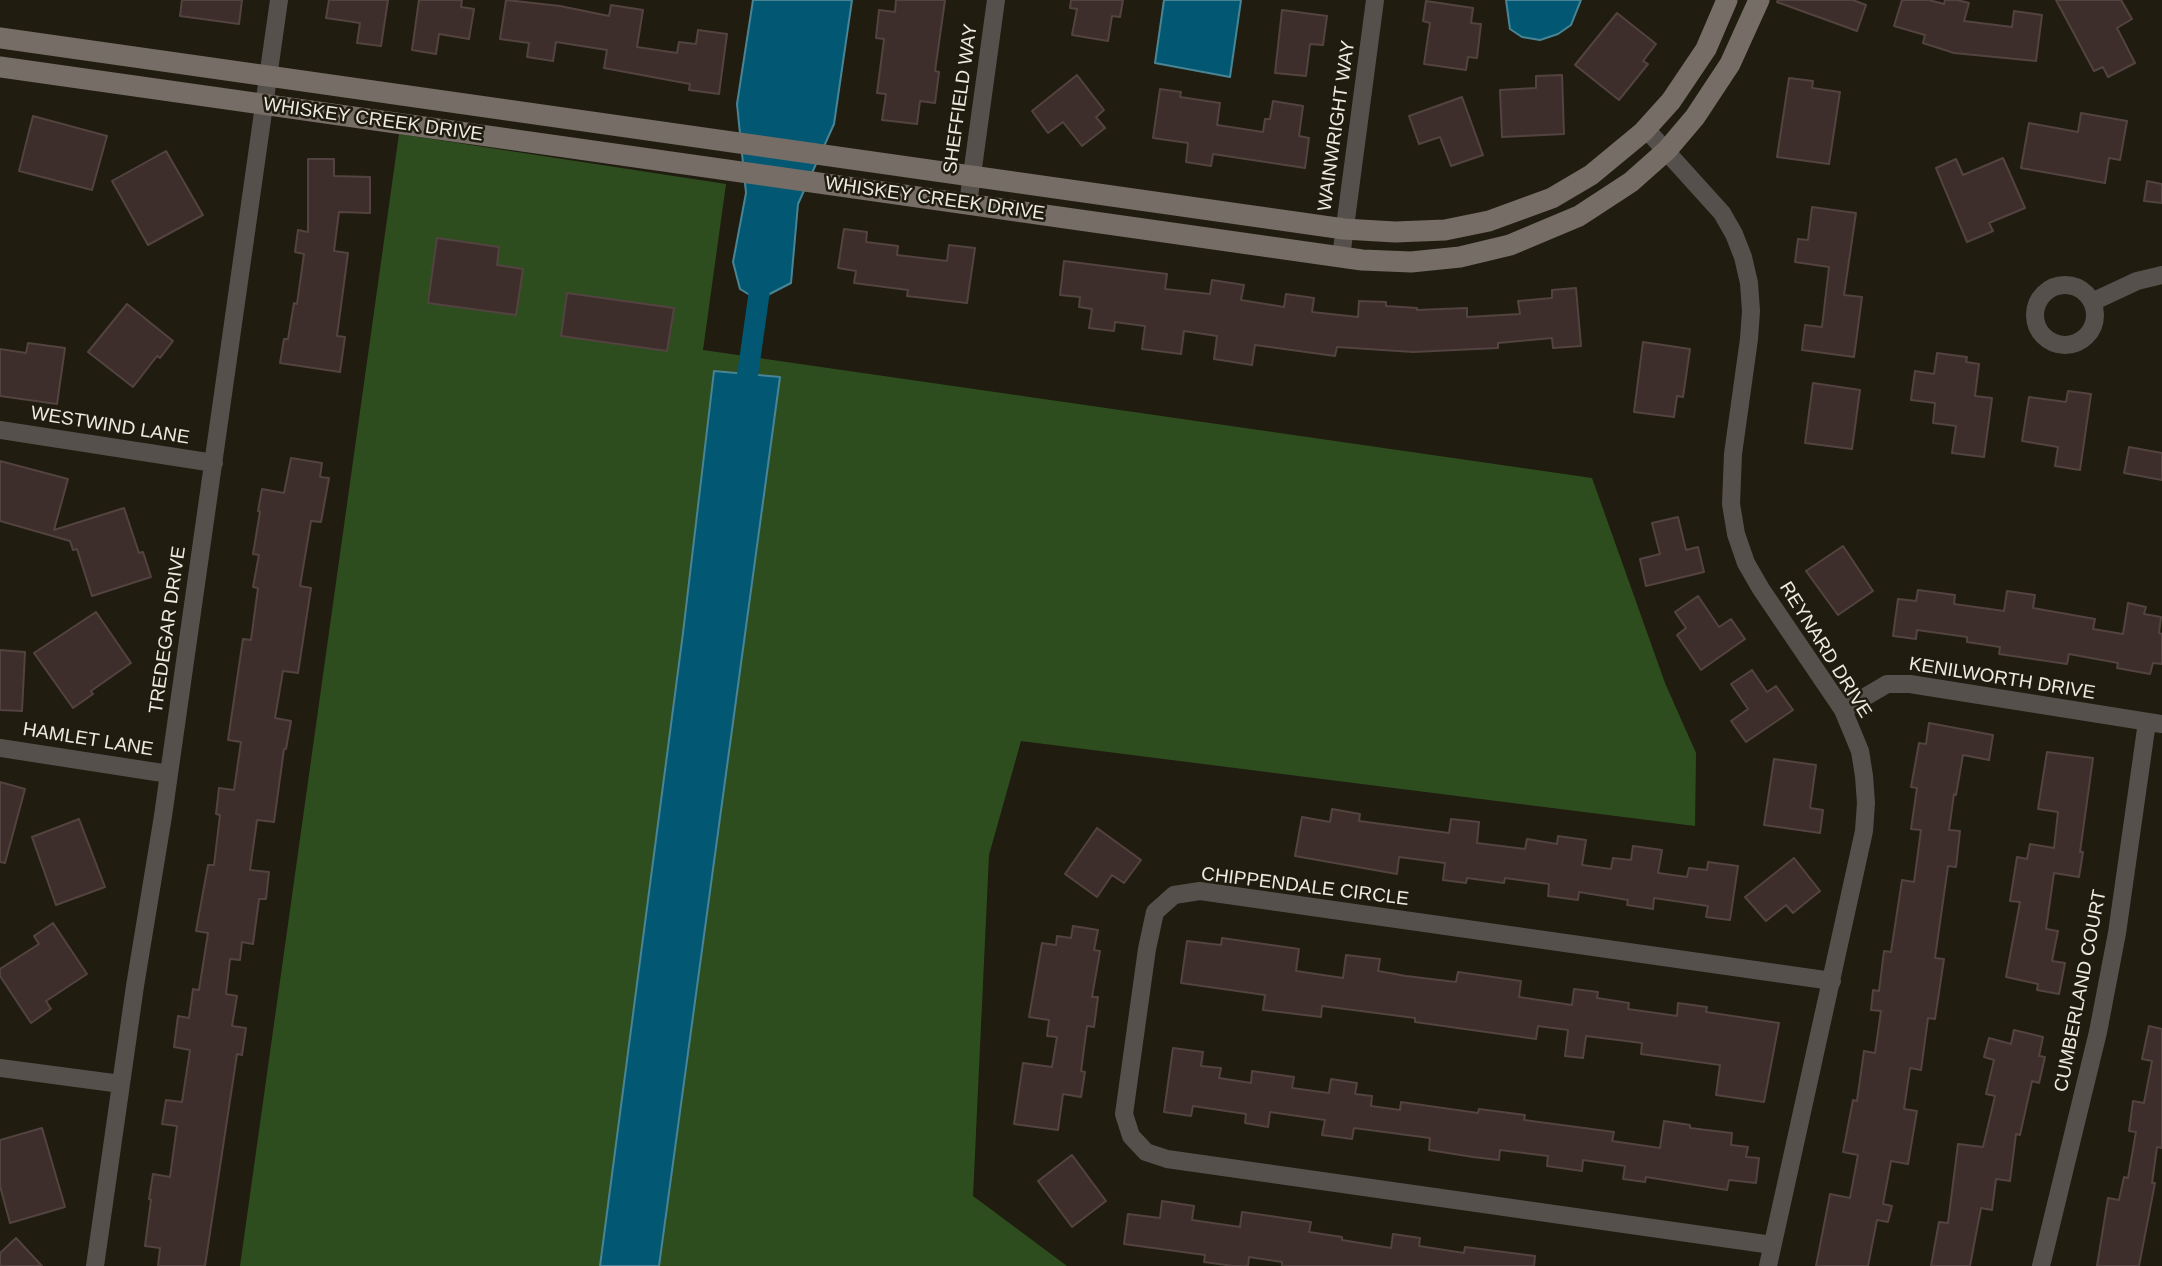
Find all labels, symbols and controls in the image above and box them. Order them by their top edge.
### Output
street label: SHEFFIELD WAY [939,23,983,175]
street label: WAINWRIGHT WAY [1314,39,1360,213]
street label: WHISKEY CREEK DRIVE [262,93,484,147]
street label: WHISKEY CREEK DRIVE [824,172,1046,226]
street label: WESTWIND LANE [29,402,191,450]
street label: TREDEGAR DRIVE [145,545,191,715]
street label: REYNARD DRIVE [1774,578,1876,722]
street label: KENILWORTH DRIVE [1907,653,2097,705]
street label: HAMLET LANE [21,718,155,762]
street label: CHIPPENDALE CIRCLE [1200,863,1410,911]
street label: CUMBERLAND COURT [2050,888,2112,1094]

